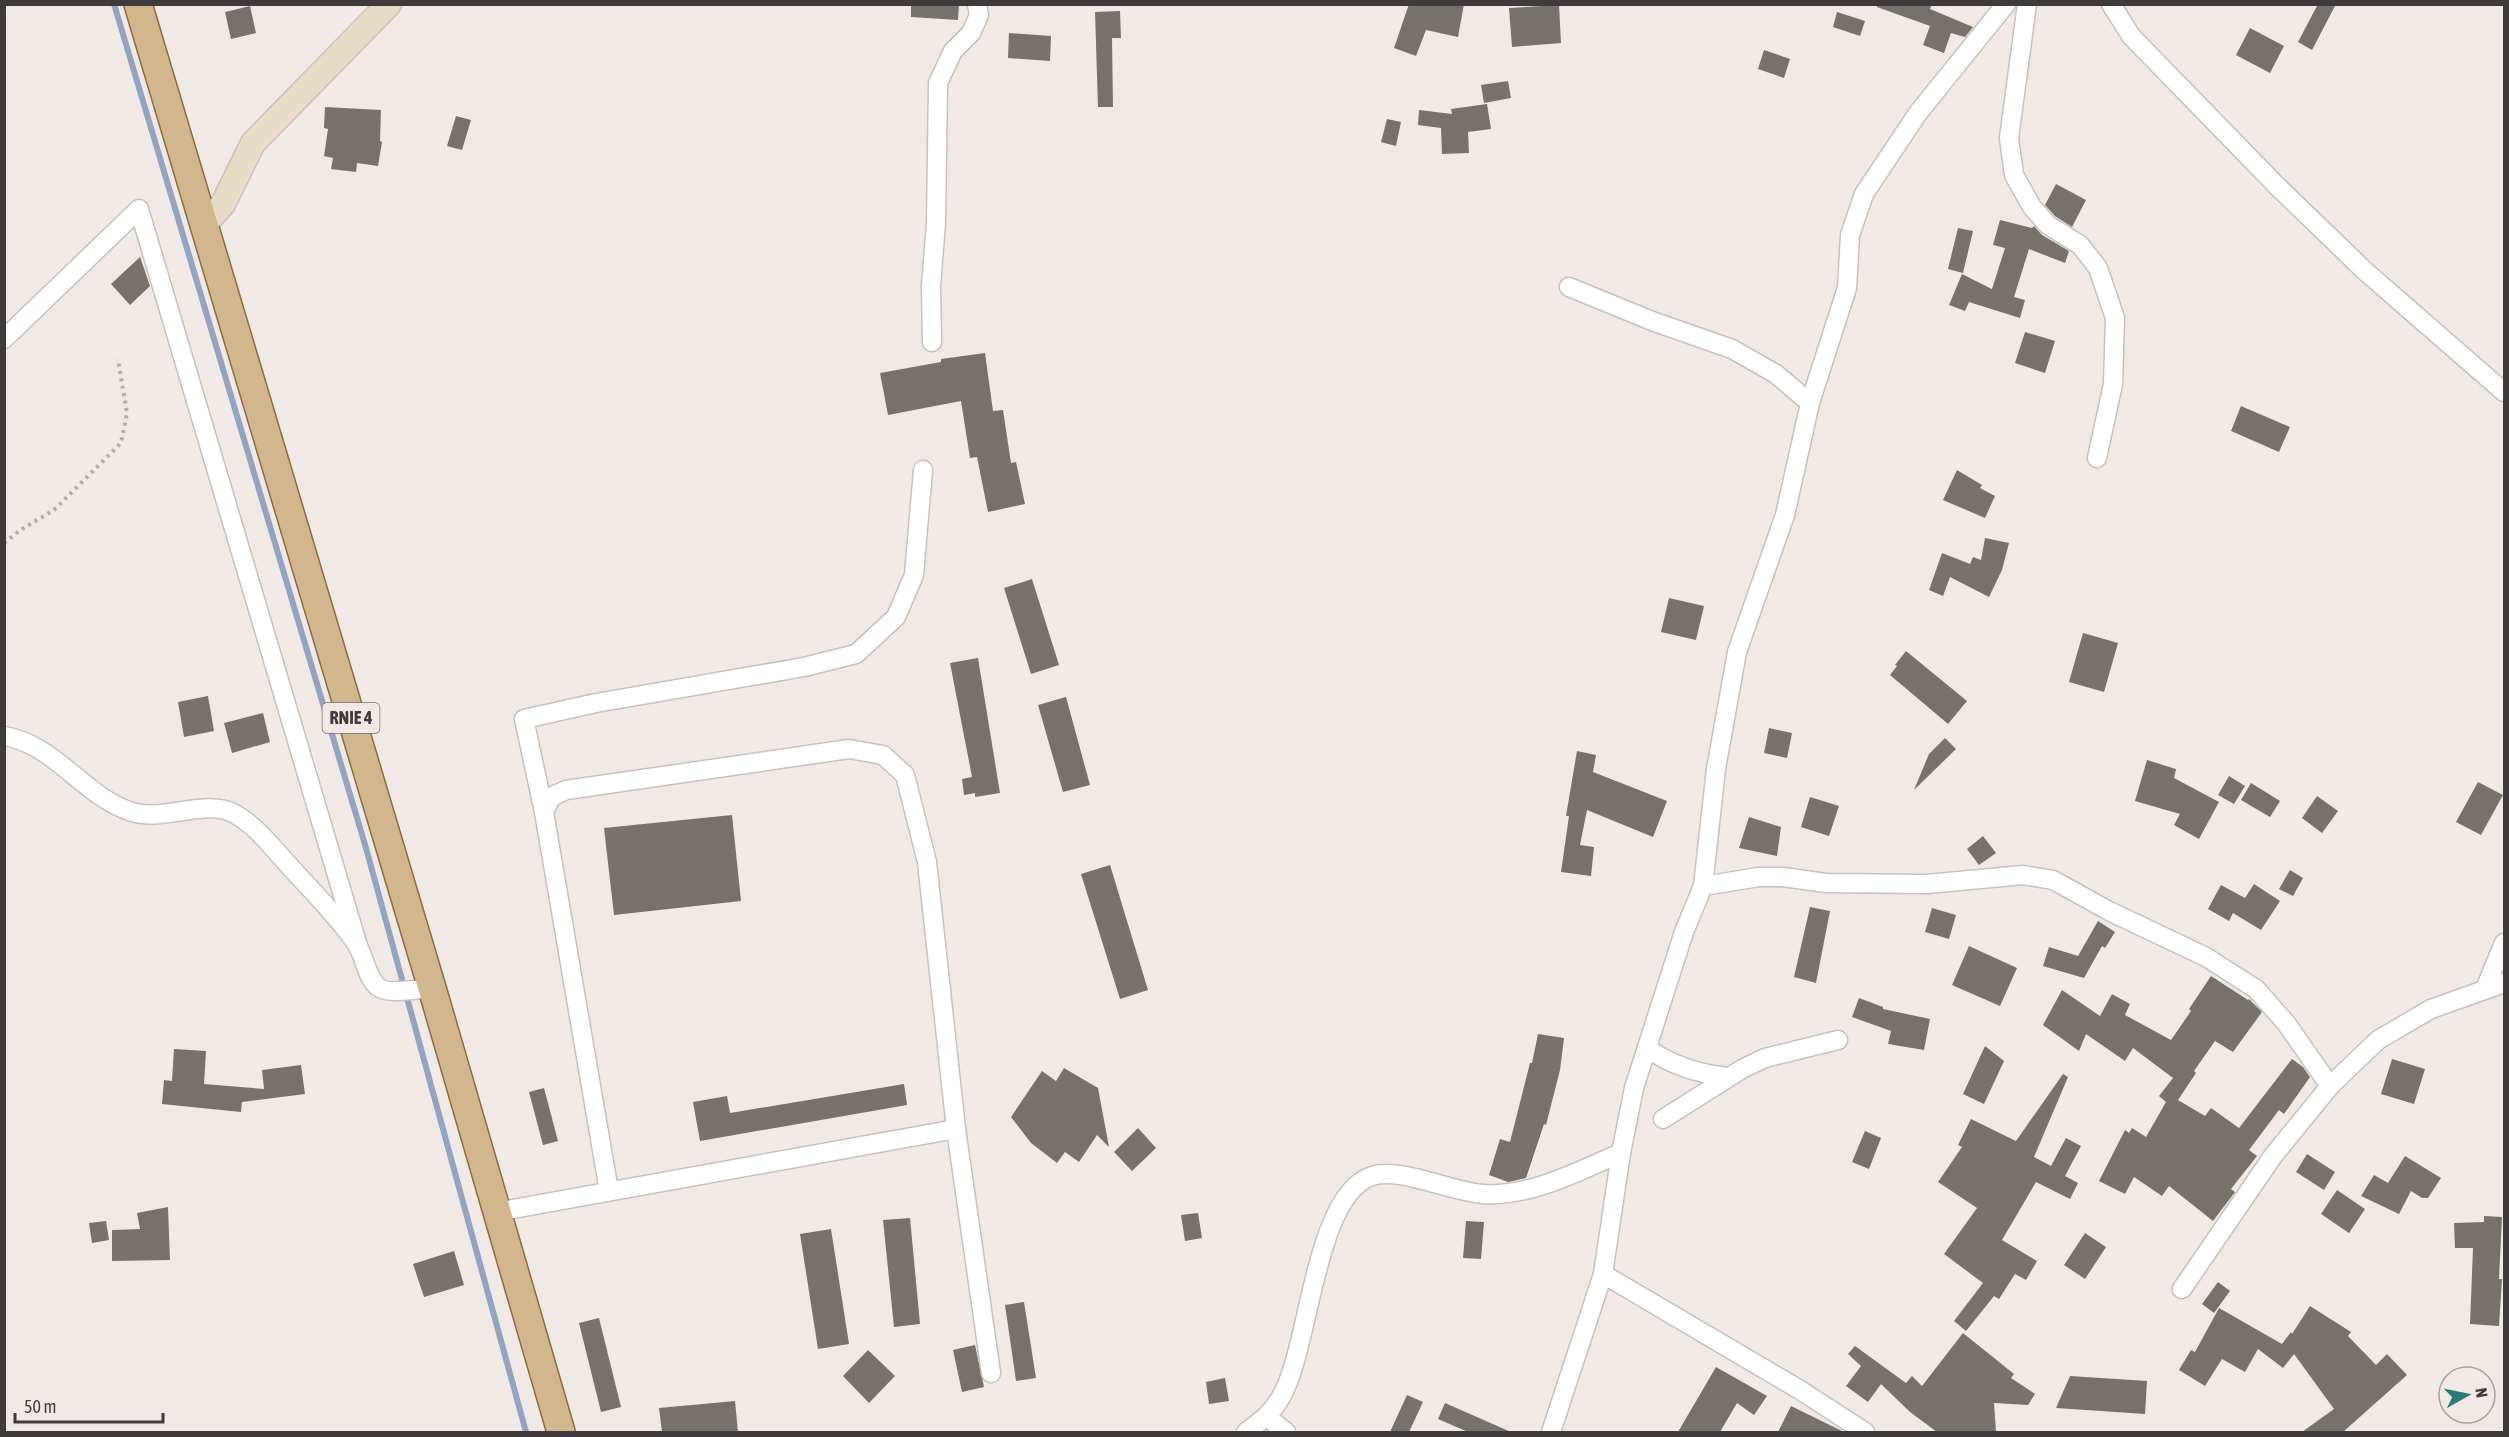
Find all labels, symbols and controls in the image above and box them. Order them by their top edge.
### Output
road number: RNIE 4 [322,703,380,733]
north arrow [2437,1365,2497,1425]
scale bar [15,1386,164,1424]
text: N [2472,1387,2491,1399]
text: 50 m [24,1396,56,1417]

